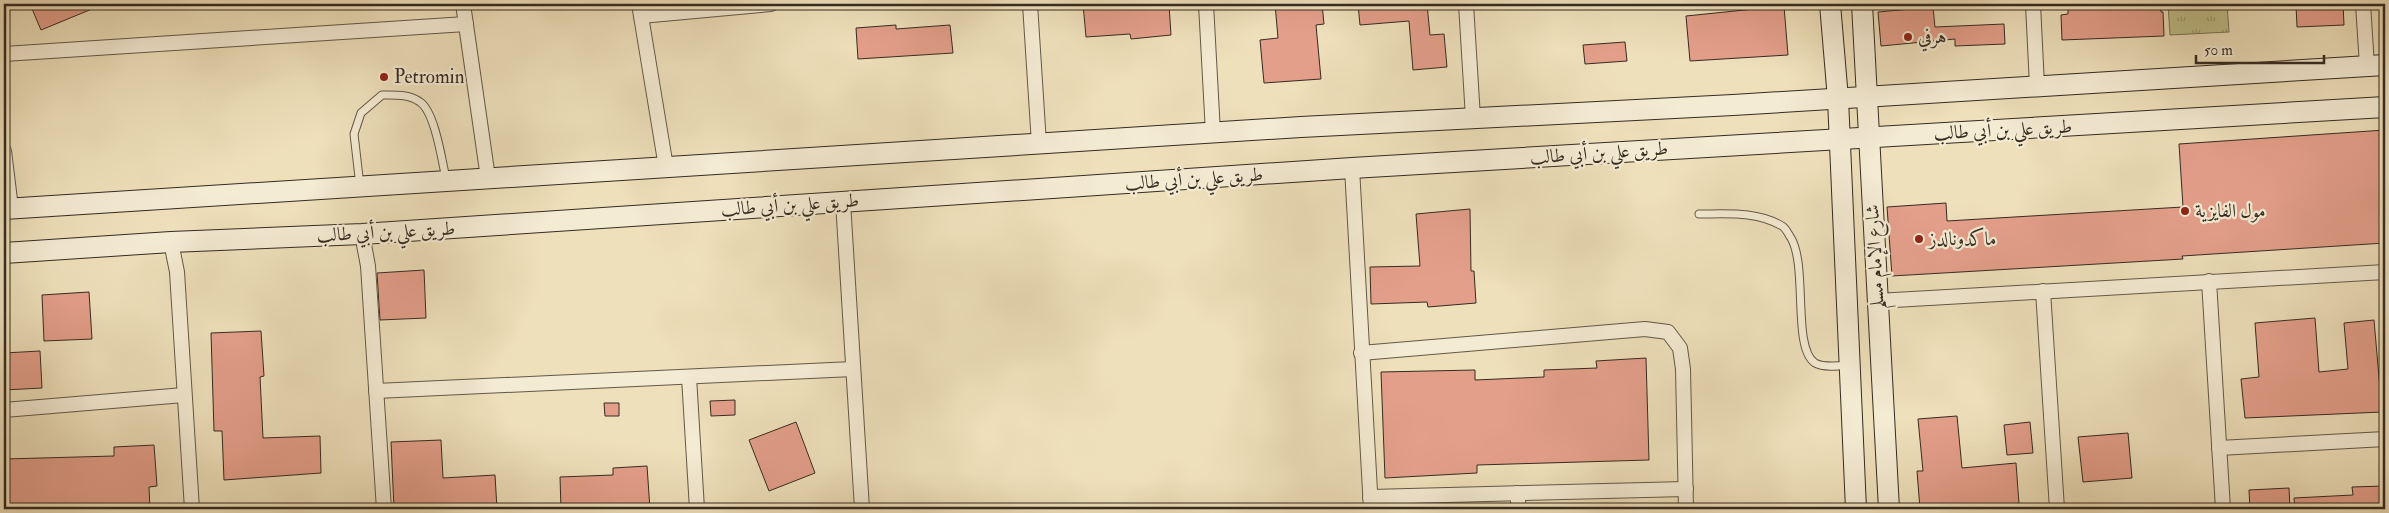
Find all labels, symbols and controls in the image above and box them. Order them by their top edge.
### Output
place label: هرفي [1918,25,1947,52]
marker: هرفي [1902,31,1914,43]
scale bar [2196,32,2324,64]
text: 50 m [2204,41,2233,60]
place label: Petromin [394,65,465,89]
marker: Petromin [378,71,390,83]
street label: طريق علي بن أبي طالب [1933,113,2073,152]
street label: طريق علي بن أبي طالب [1529,135,1669,176]
street label: طريق علي بن أبي طالب [1124,161,1264,202]
street label: طريق علي بن أبي طالب [720,187,860,228]
place label: مول الفايزية [2195,199,2266,223]
street label: شارع الإمام مسلم [1860,204,1897,310]
marker: مول الفايزية [2179,205,2191,217]
street label: طريق علي بن أبي طالب [316,215,456,254]
place label: ماكدونالدز [1927,227,1996,251]
marker: ماكدونالدز [1913,233,1925,245]

